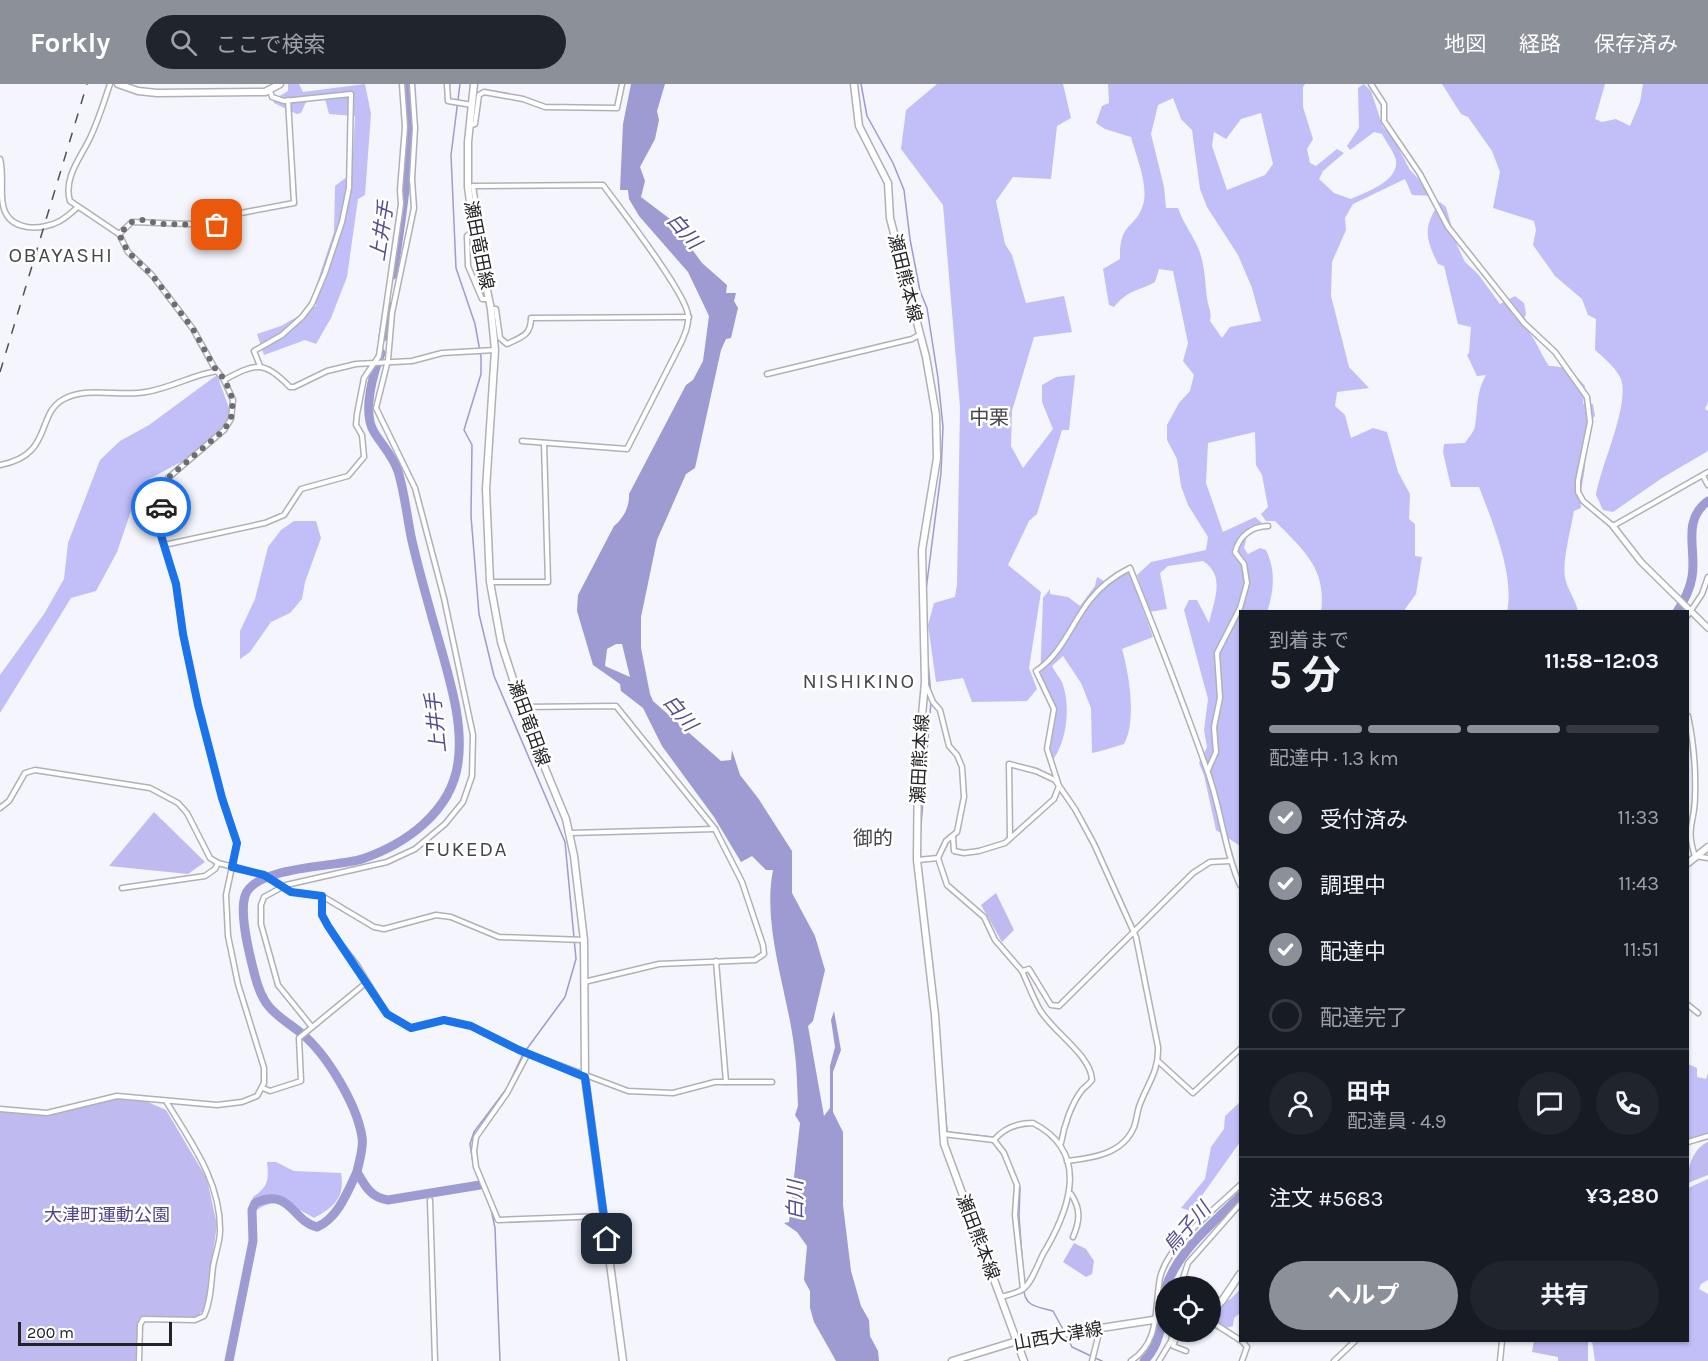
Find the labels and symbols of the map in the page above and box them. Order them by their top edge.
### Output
pin [191,199,242,250]
water label: 上井手 [366,199,398,262]
street label: 瀬田竜田線 [460,199,498,291]
water label: 白川 [662,208,707,255]
street label: 瀬田熊本線 [883,232,927,324]
district label: OBAYASHI [9,243,113,267]
district label: 中栗 [969,406,1009,429]
courier [131,477,191,537]
district label: NISHIKINO [803,669,915,693]
street label: 瀬田竜田線 [503,677,555,769]
water label: 白川 [658,690,703,737]
water label: 上井手 [421,691,451,754]
street label: 瀬田熊本線 [907,713,933,805]
district label: 御的 [853,827,893,850]
district label: FUKEDA [424,837,508,861]
water label: 白川 [784,1178,807,1220]
street label: 瀬田熊本線 [952,1191,1004,1283]
water label: 鳥子川 [1159,1196,1217,1258]
park label: 大津町運動公園 [44,1204,170,1226]
pin [581,1213,632,1264]
street label: 山西大津線 [1012,1317,1104,1355]
scale bar [18,1319,172,1346]

